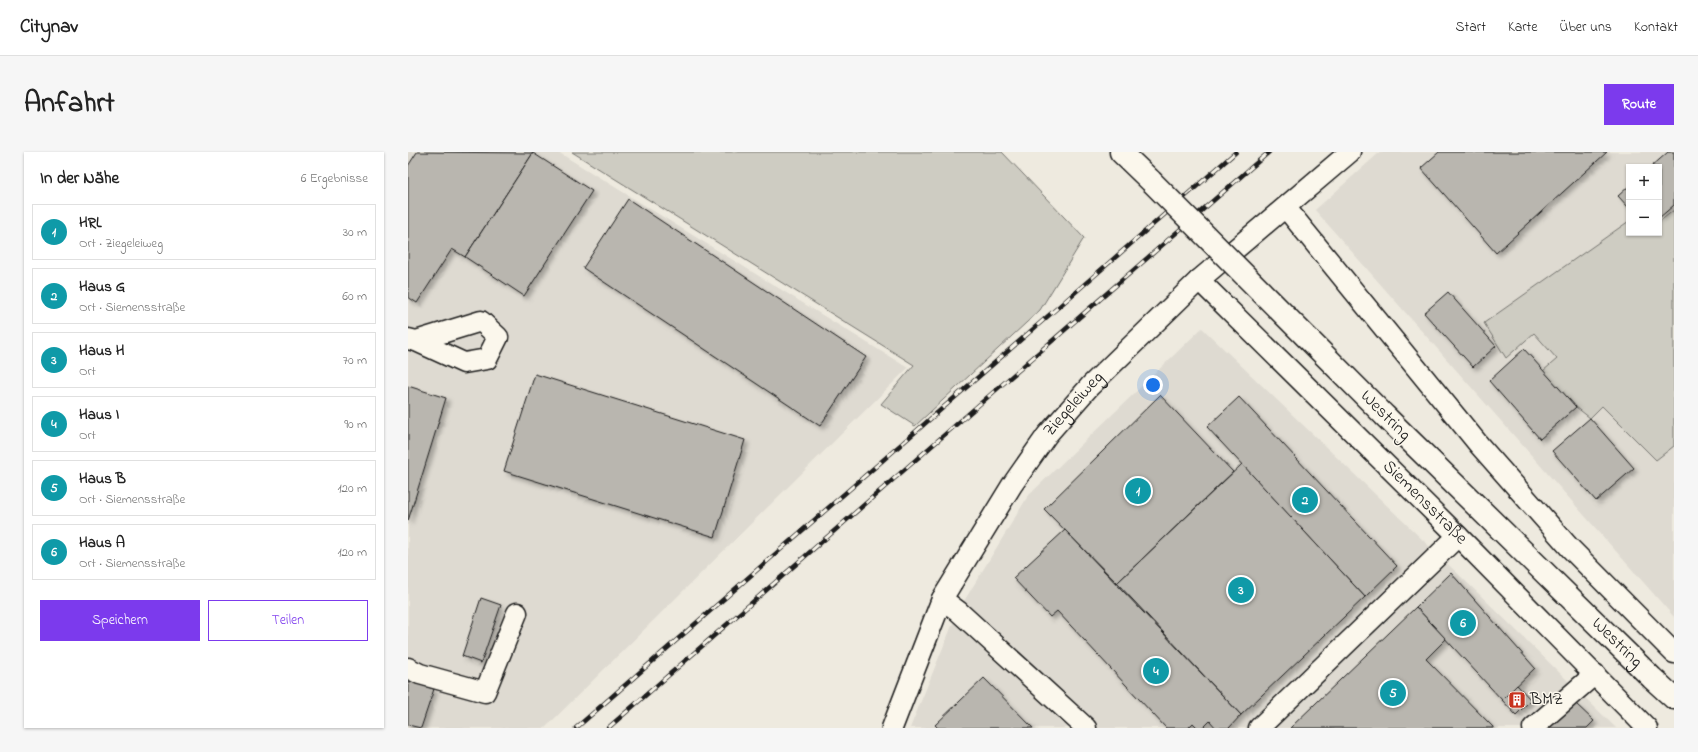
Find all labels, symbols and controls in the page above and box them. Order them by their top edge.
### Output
text: Citynav [20,14,78,41]
text: Start [1456,17,1486,38]
text: Karte [1508,17,1538,38]
text: Über uns [1560,17,1612,38]
text: Kontakt [1634,17,1678,38]
text: Anfahrt [24,84,115,125]
button: Route [1604,84,1674,125]
map controls [1626,164,1662,236]
button: + [1626,164,1662,200]
text: In der Nähe [40,166,119,191]
text: 6 Ergebnisse [301,169,368,188]
button: − [1626,200,1662,236]
text: HRL [79,212,102,234]
text: 1 [52,223,56,242]
text: 30 m [343,223,367,242]
text: Ort · Ziegeleiweg [79,234,163,253]
text: Haus G [79,276,125,298]
text: 2 [51,287,57,306]
text: 60 m [342,287,367,306]
text: Ort · Siemensstraße [79,298,185,317]
text: Haus H [79,340,124,362]
text: 3 [51,351,57,370]
text: 70 m [343,351,367,370]
text: Ort [79,362,96,381]
street label: Ziegeleiweg [1038,366,1111,443]
your location [1143,375,1163,395]
street label: Westring [1353,385,1416,448]
text: Haus I [79,404,119,426]
text: 4 [51,415,57,434]
text: 90 m [344,415,367,434]
text: Ort [79,426,96,445]
street label: Siemensstraße [1376,455,1474,552]
text: Haus B [79,468,126,490]
pin: 1 [1125,476,1151,506]
text: 5 [50,479,58,498]
text: 120 m [337,479,367,498]
pin: 2 [1292,485,1318,515]
text: Ort · Siemensstraße [79,490,185,509]
text: Haus A [79,532,125,554]
text: 6 [51,543,57,562]
text: 120 m [337,543,367,562]
text: Ort · Siemensstraße [79,554,185,573]
pin: 3 [1228,575,1254,605]
button: Speichern [40,600,200,641]
button: Teilen [208,600,368,641]
pin: 6 [1450,608,1476,638]
street label: Westring [1585,612,1648,675]
pin: 4 [1143,656,1169,686]
pin: 5 [1380,678,1406,708]
place label: BMZ [1529,687,1563,713]
building icon: BMZ [1507,690,1527,710]

